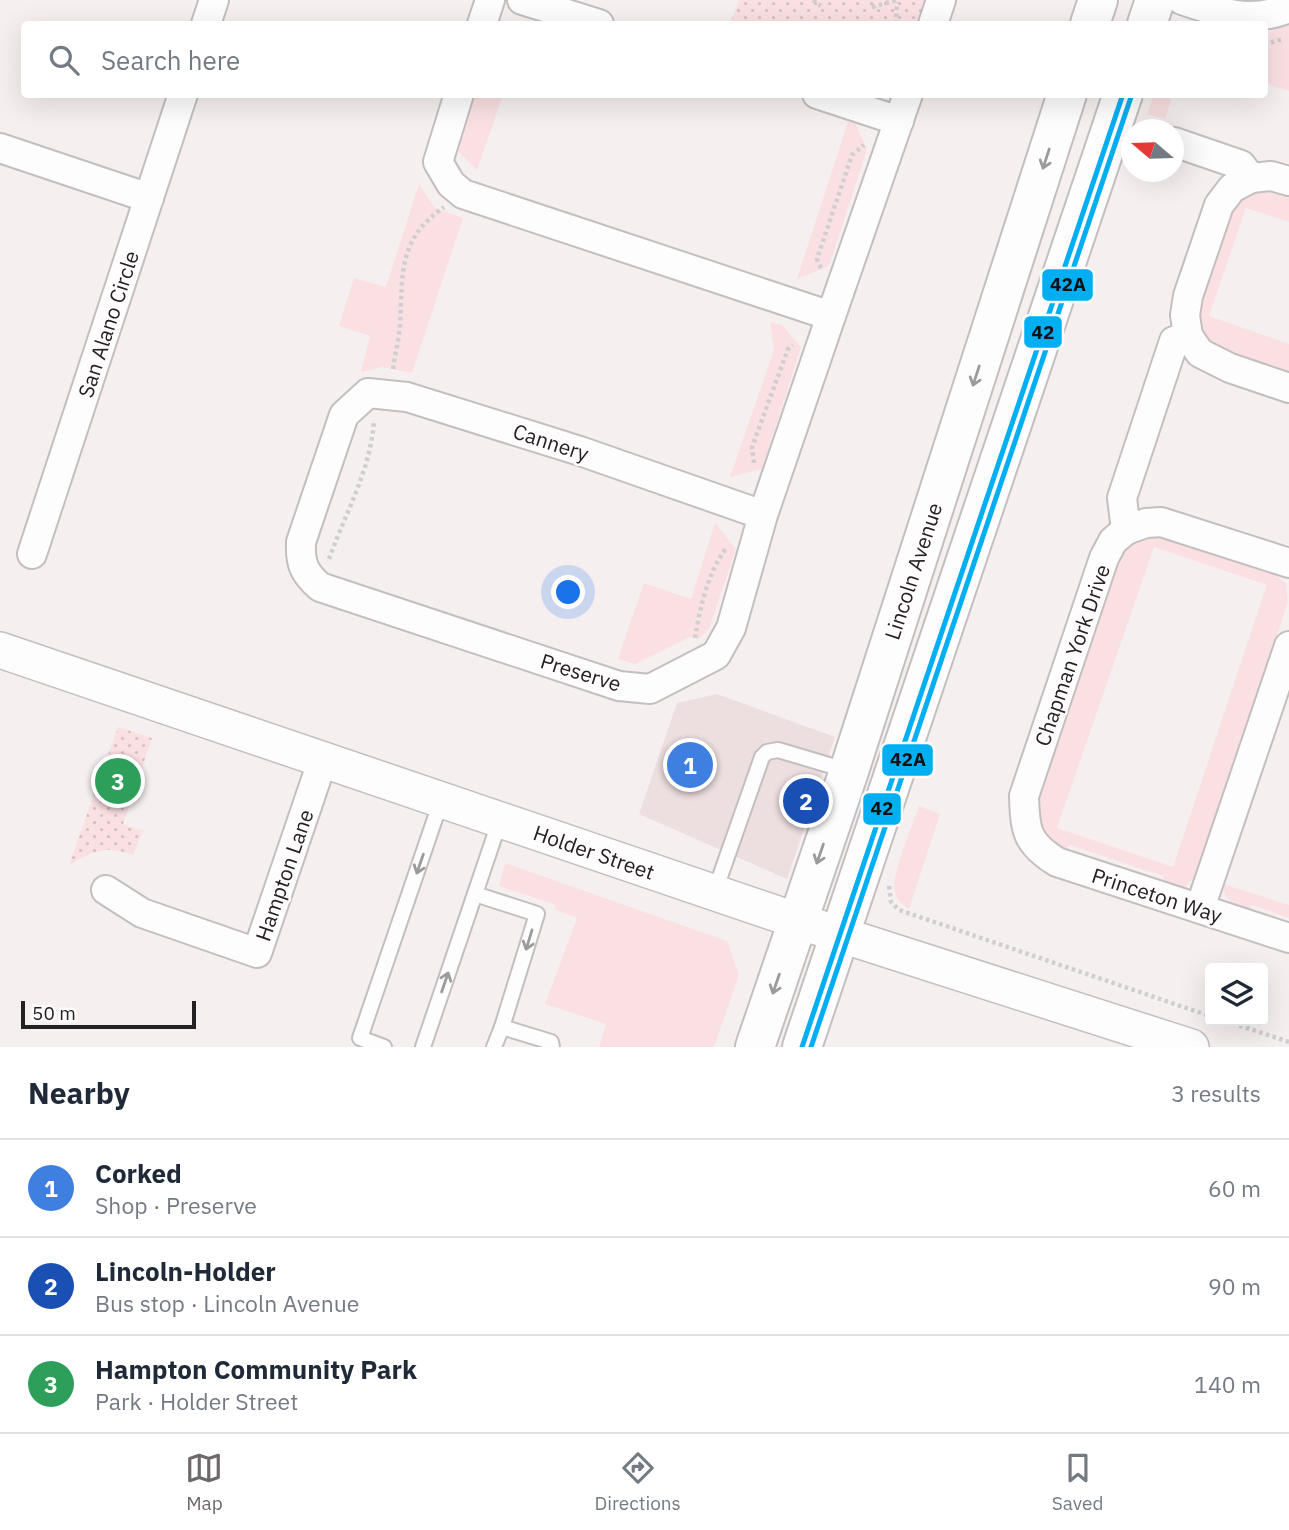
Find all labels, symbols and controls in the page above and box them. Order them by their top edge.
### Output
search box [21,21,1268,98]
icon: search [45,41,83,79]
text: Search here [101,43,240,77]
north arrow [1121,119,1184,182]
one-way arrow [1039,148,1051,170]
street label: San Alano Circle [71,247,145,401]
line badge: 42A [1041,268,1094,302]
text: 42A [1050,272,1086,296]
line badge: 42 [1023,315,1063,349]
text: 42 [1032,320,1054,344]
one-way arrow [969,365,982,387]
street label: Cannery [510,417,593,468]
street label: Lincoln Avenue [878,499,948,643]
street label: Chapman York Drive [1028,560,1116,750]
your location [551,575,585,609]
street label: Preserve [537,646,625,698]
pin: 1 [667,739,713,791]
line badge: 42A [881,743,934,777]
text: 42A [890,747,926,771]
pin: 3 [95,755,141,807]
pin: 2 [783,775,829,827]
line badge: 42 [862,792,902,826]
text: 42 [871,796,893,820]
street label: Hampton Lane [248,805,320,945]
street label: Holder Street [530,818,658,886]
one-way arrow [813,843,825,865]
one-way arrow [413,853,425,875]
street label: Princeton Way [1088,861,1226,929]
one-way arrow [522,928,535,950]
map controls [1205,963,1268,1026]
button: layers [1205,963,1268,1026]
one-way arrow [440,972,452,994]
one-way arrow [769,972,781,994]
scale bar [21,998,196,1030]
text: 50 m [32,1001,76,1025]
text: Nearby [28,1073,130,1112]
text: 3 results [1171,1078,1261,1108]
text: Corked [95,1156,182,1190]
text: 1 [44,1173,58,1203]
text: 60 m [1208,1173,1261,1203]
text: Shop · Preserve [95,1190,257,1220]
text: Lincoln-Holder [95,1254,276,1288]
text: 2 [44,1271,58,1301]
text: 90 m [1208,1271,1261,1301]
text: Bus stop · Lincoln Avenue [95,1288,360,1318]
text: Hampton Community Park [95,1352,417,1386]
text: 3 [44,1369,58,1399]
text: 140 m [1194,1369,1261,1399]
text: Park · Holder Street [95,1386,298,1416]
tab: Map [185,1449,223,1515]
tab: Directions [594,1449,681,1515]
tab: Saved [1052,1449,1104,1515]

